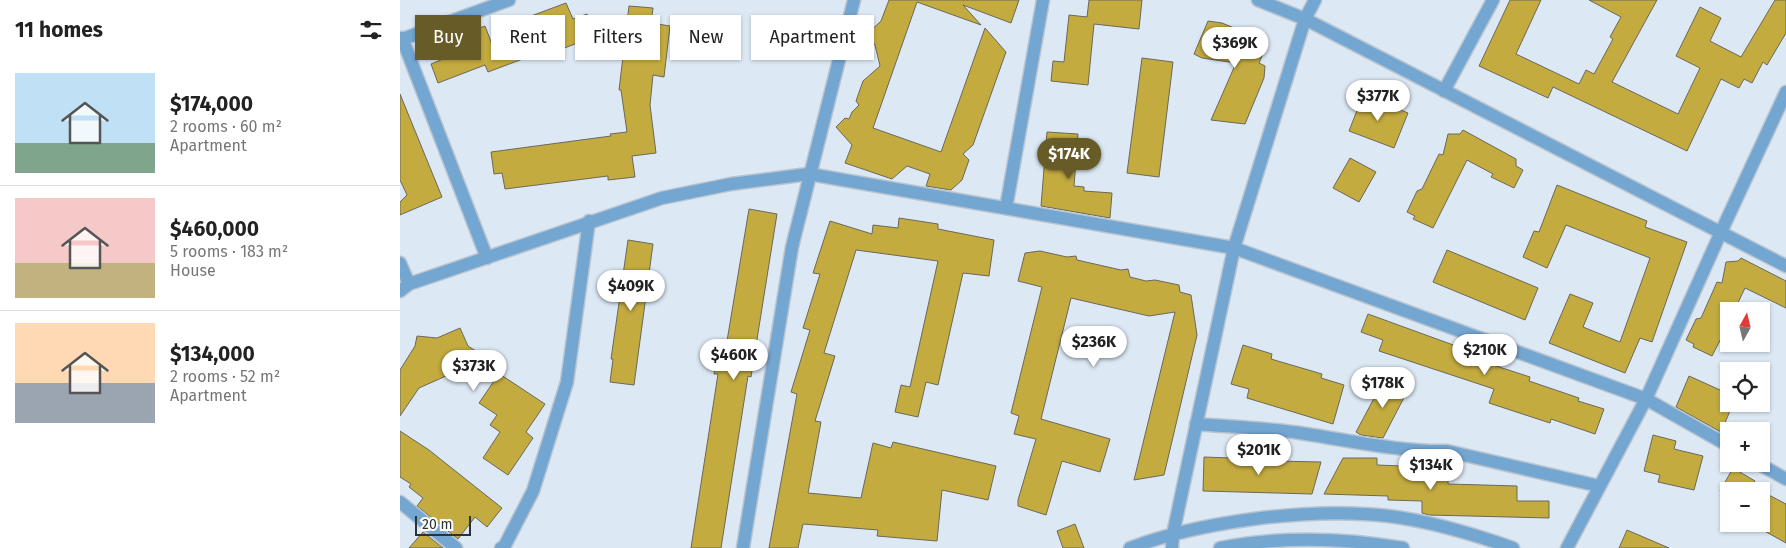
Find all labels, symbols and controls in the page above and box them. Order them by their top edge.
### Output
chip: Buy [415,15,481,60]
chip: Rent [491,15,565,60]
chip: Filters [575,15,660,60]
chip: New [670,15,741,60]
chip: Apartment [751,15,874,60]
icon: filters [357,16,385,44]
text: 11 homes [15,17,103,43]
pin: $369K [1200,27,1270,69]
text: $369K [1213,33,1257,52]
pin: $377K [1343,80,1413,122]
text: $377K [1357,86,1399,105]
text: $174,000 [170,91,253,117]
icon: home [55,93,115,153]
text: 2 rooms · 60 m² [170,117,282,136]
text: Apartment [170,136,247,155]
pin: $174K [1034,138,1104,180]
text: $174K [1048,144,1090,163]
text: $460,000 [170,216,259,242]
icon: home [55,218,115,278]
text: 5 rooms · 183 m² [170,242,288,261]
text: House [170,261,216,280]
pin: $409K [596,270,666,312]
text: $409K [608,276,654,295]
north arrow [1720,302,1770,352]
map controls [1720,302,1770,532]
pin: $236K [1059,326,1129,368]
text: $236K [1072,332,1116,351]
pin: $210K [1450,334,1520,376]
pin: $460K [699,338,769,381]
text: $210K [1463,340,1507,359]
text: $134,000 [170,341,255,367]
icon: home [55,343,115,403]
text: $460K [711,345,757,364]
pin: $373K [439,350,509,392]
text: $373K [453,356,495,375]
button: locate [1720,362,1770,412]
pin: $178K [1348,366,1418,409]
text: 2 rooms · 52 m² [170,367,280,386]
text: $178K [1362,373,1404,392]
text: Apartment [170,386,247,405]
button: + [1720,422,1770,472]
pin: $201K [1224,434,1294,476]
text: $201K [1237,440,1281,459]
pin: $134K [1396,448,1466,491]
text: $134K [1409,455,1453,474]
button: − [1720,482,1770,532]
scale bar [415,513,471,536]
text: 20 m [422,516,452,533]

